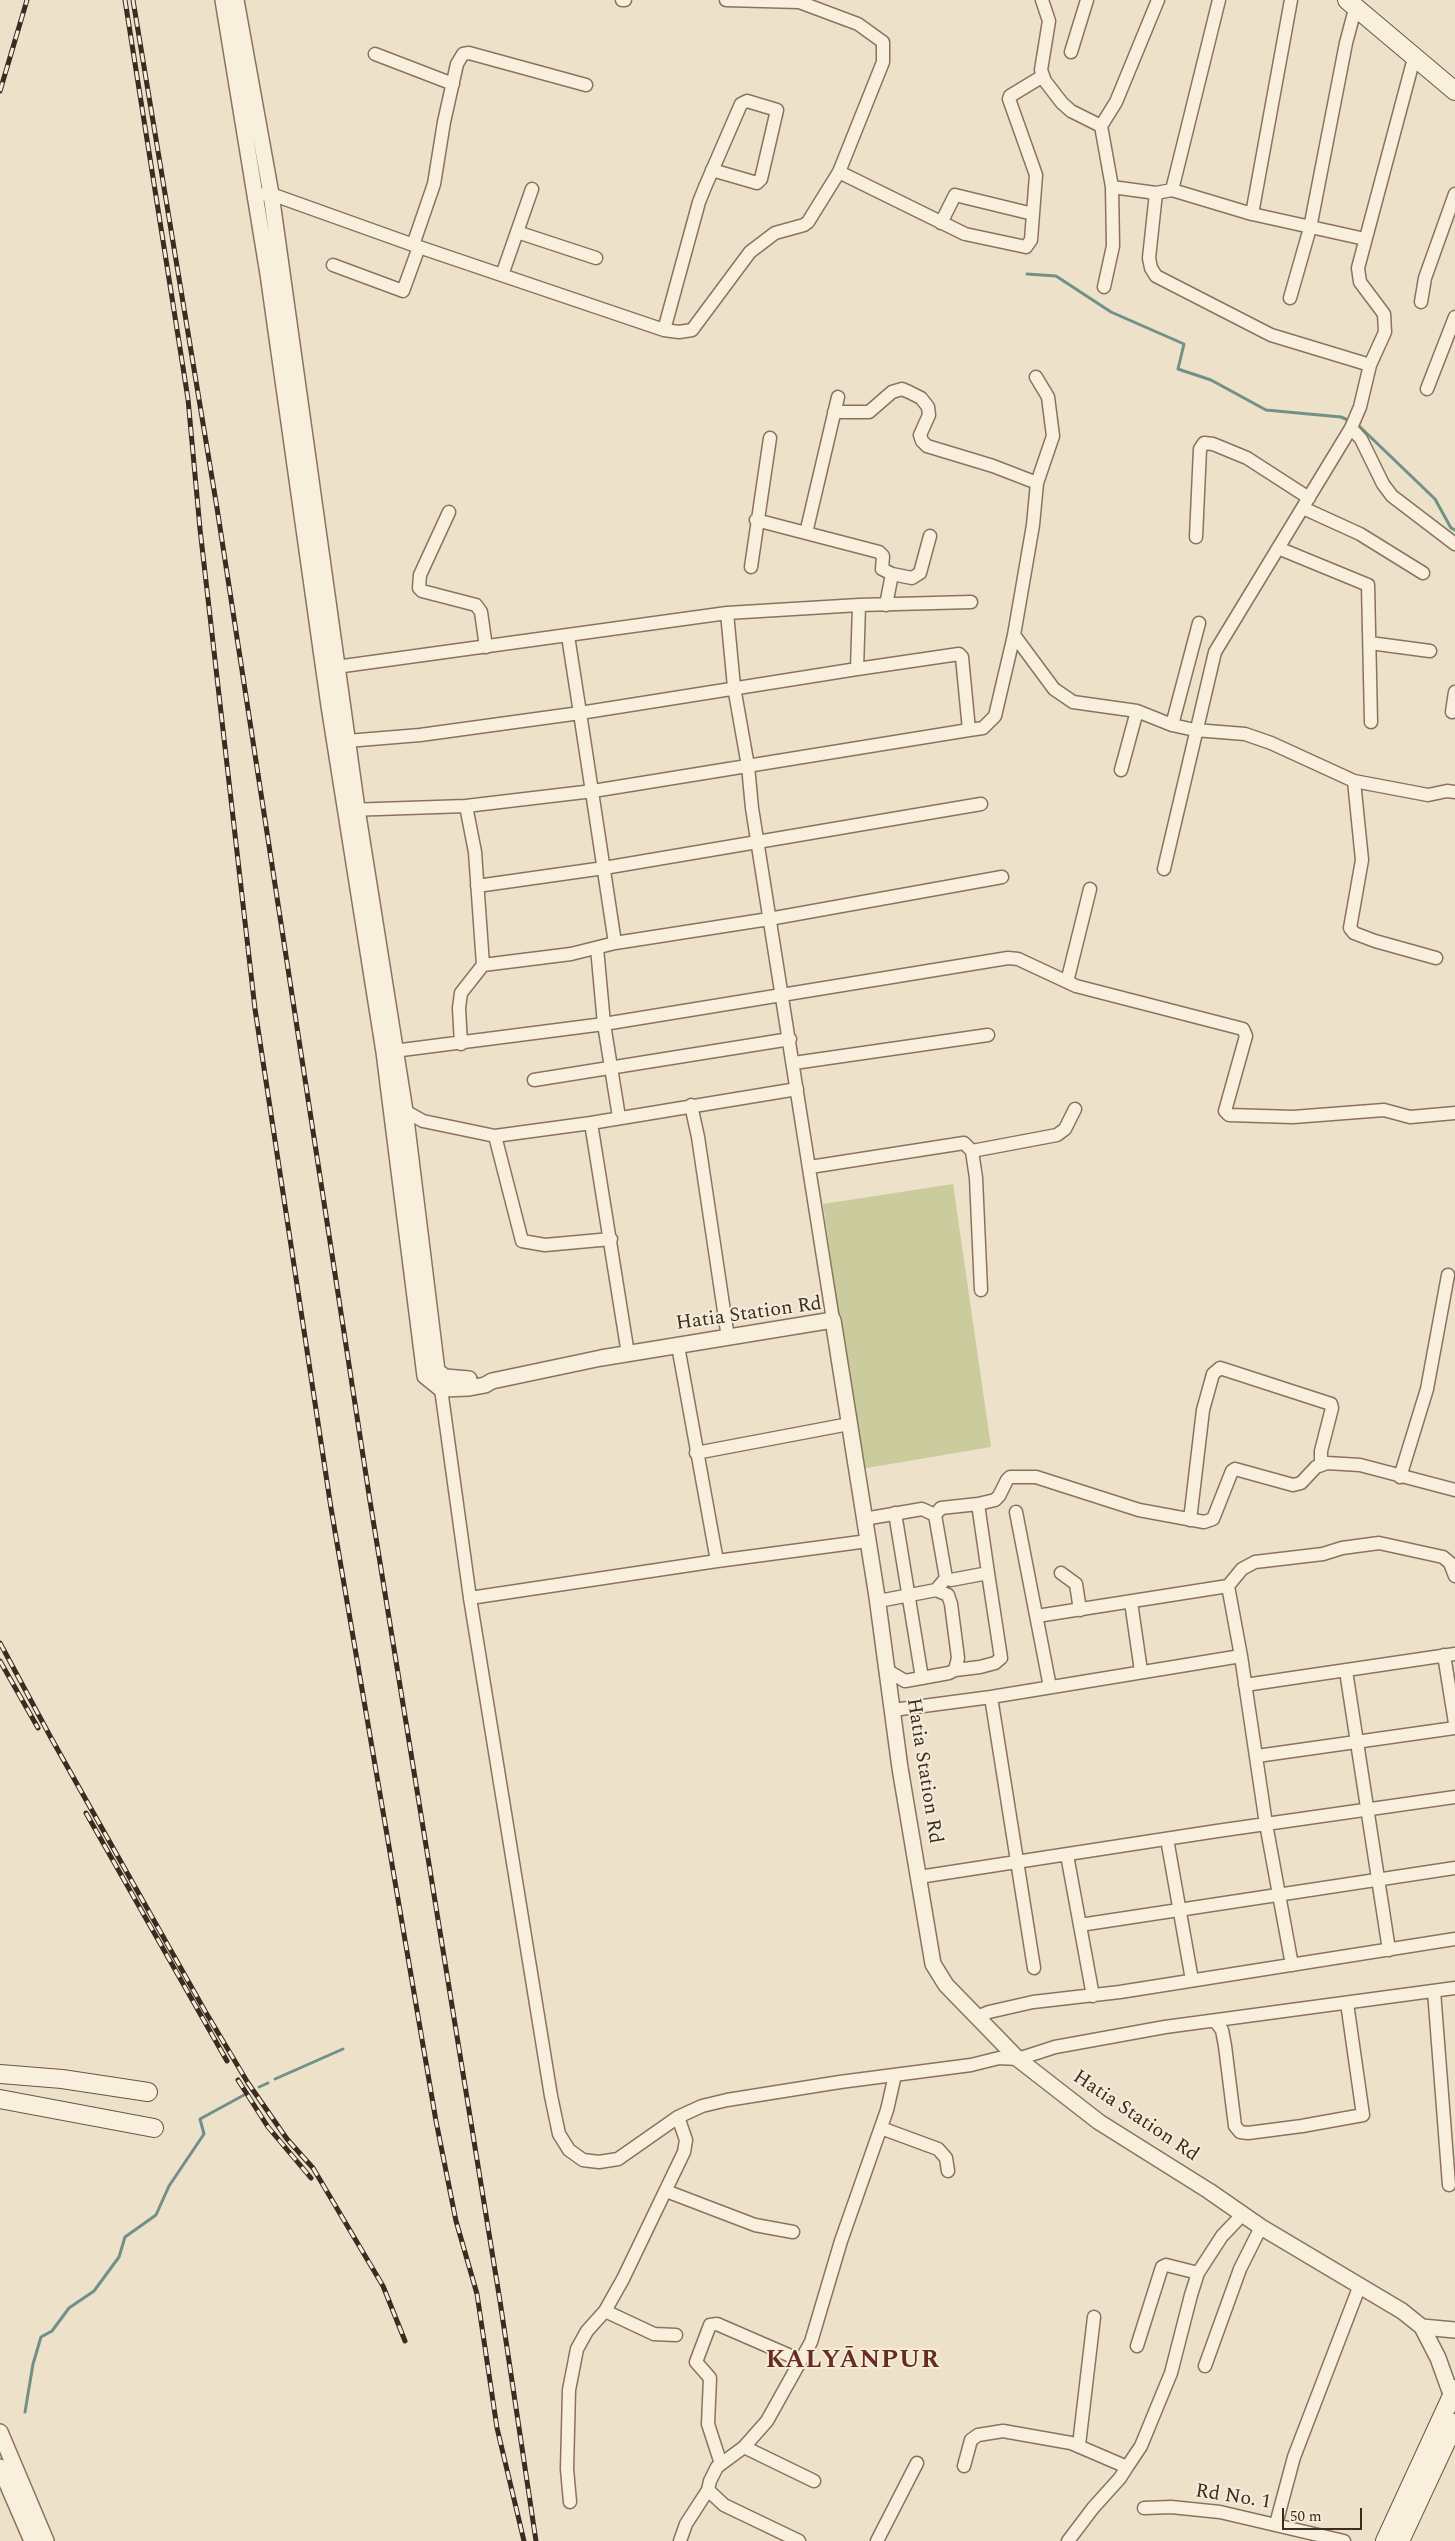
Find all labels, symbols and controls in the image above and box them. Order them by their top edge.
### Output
street label: Hatia Station Rd [675,1293,823,1337]
street label: Hatia Station Rd [900,1697,946,1845]
street label: Hatia Station Rd [1067,2066,1203,2168]
district label: KALYĀNPUR [765,2347,941,2377]
street label: Rd No. 1 [1194,2480,1272,2516]
scale bar [1285,2498,1365,2530]
text: 50 m [1290,2505,1322,2528]

